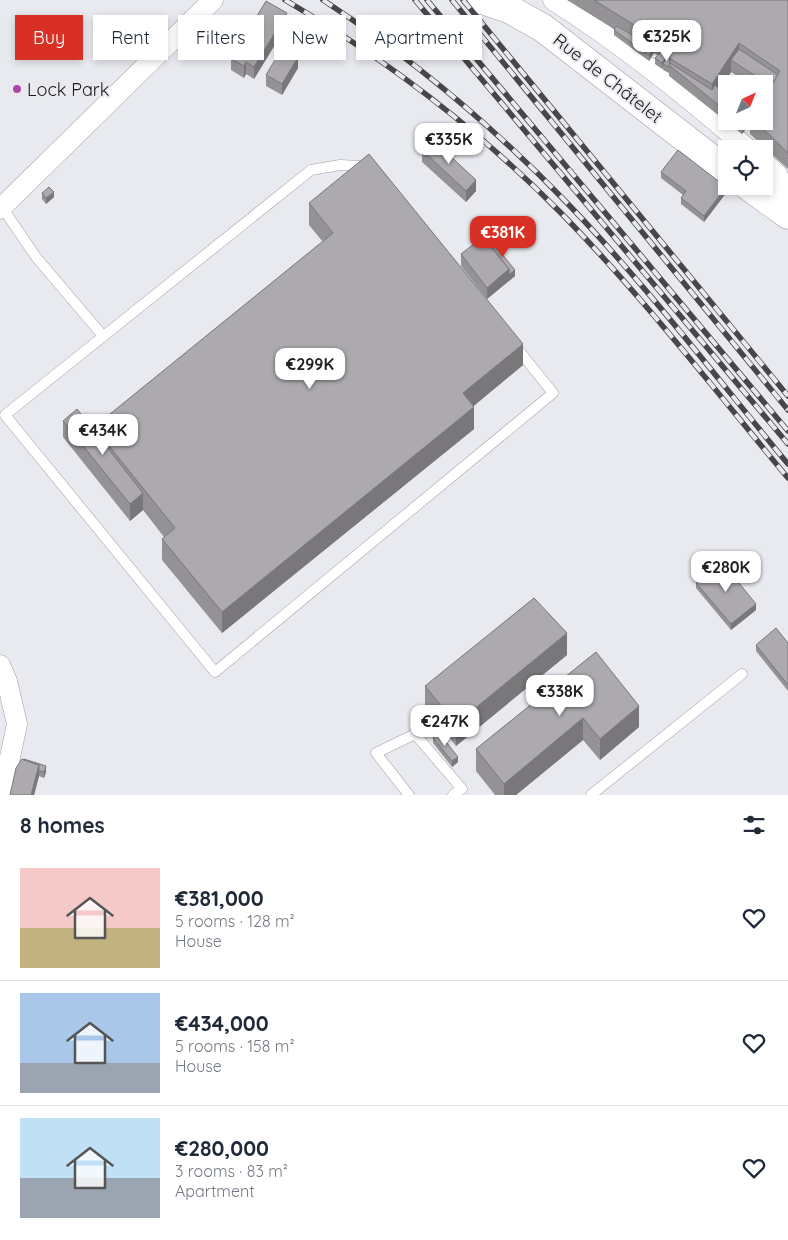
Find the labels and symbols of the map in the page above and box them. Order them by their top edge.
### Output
pin: €325K [632,20,702,62]
street label: Rue de Châtelet [549,28,667,128]
north arrow [718,75,772,130]
place label: Lock Park [27,78,109,101]
marker: Lock Park [11,83,23,95]
pin: €335K [414,122,484,165]
pin: €381K [468,216,538,258]
pin: €299K [275,348,345,390]
pin: €434K [68,414,138,456]
pin: €280K [691,550,761,593]
pin: €338K [525,674,595,717]
pin: €247K [410,704,480,747]

